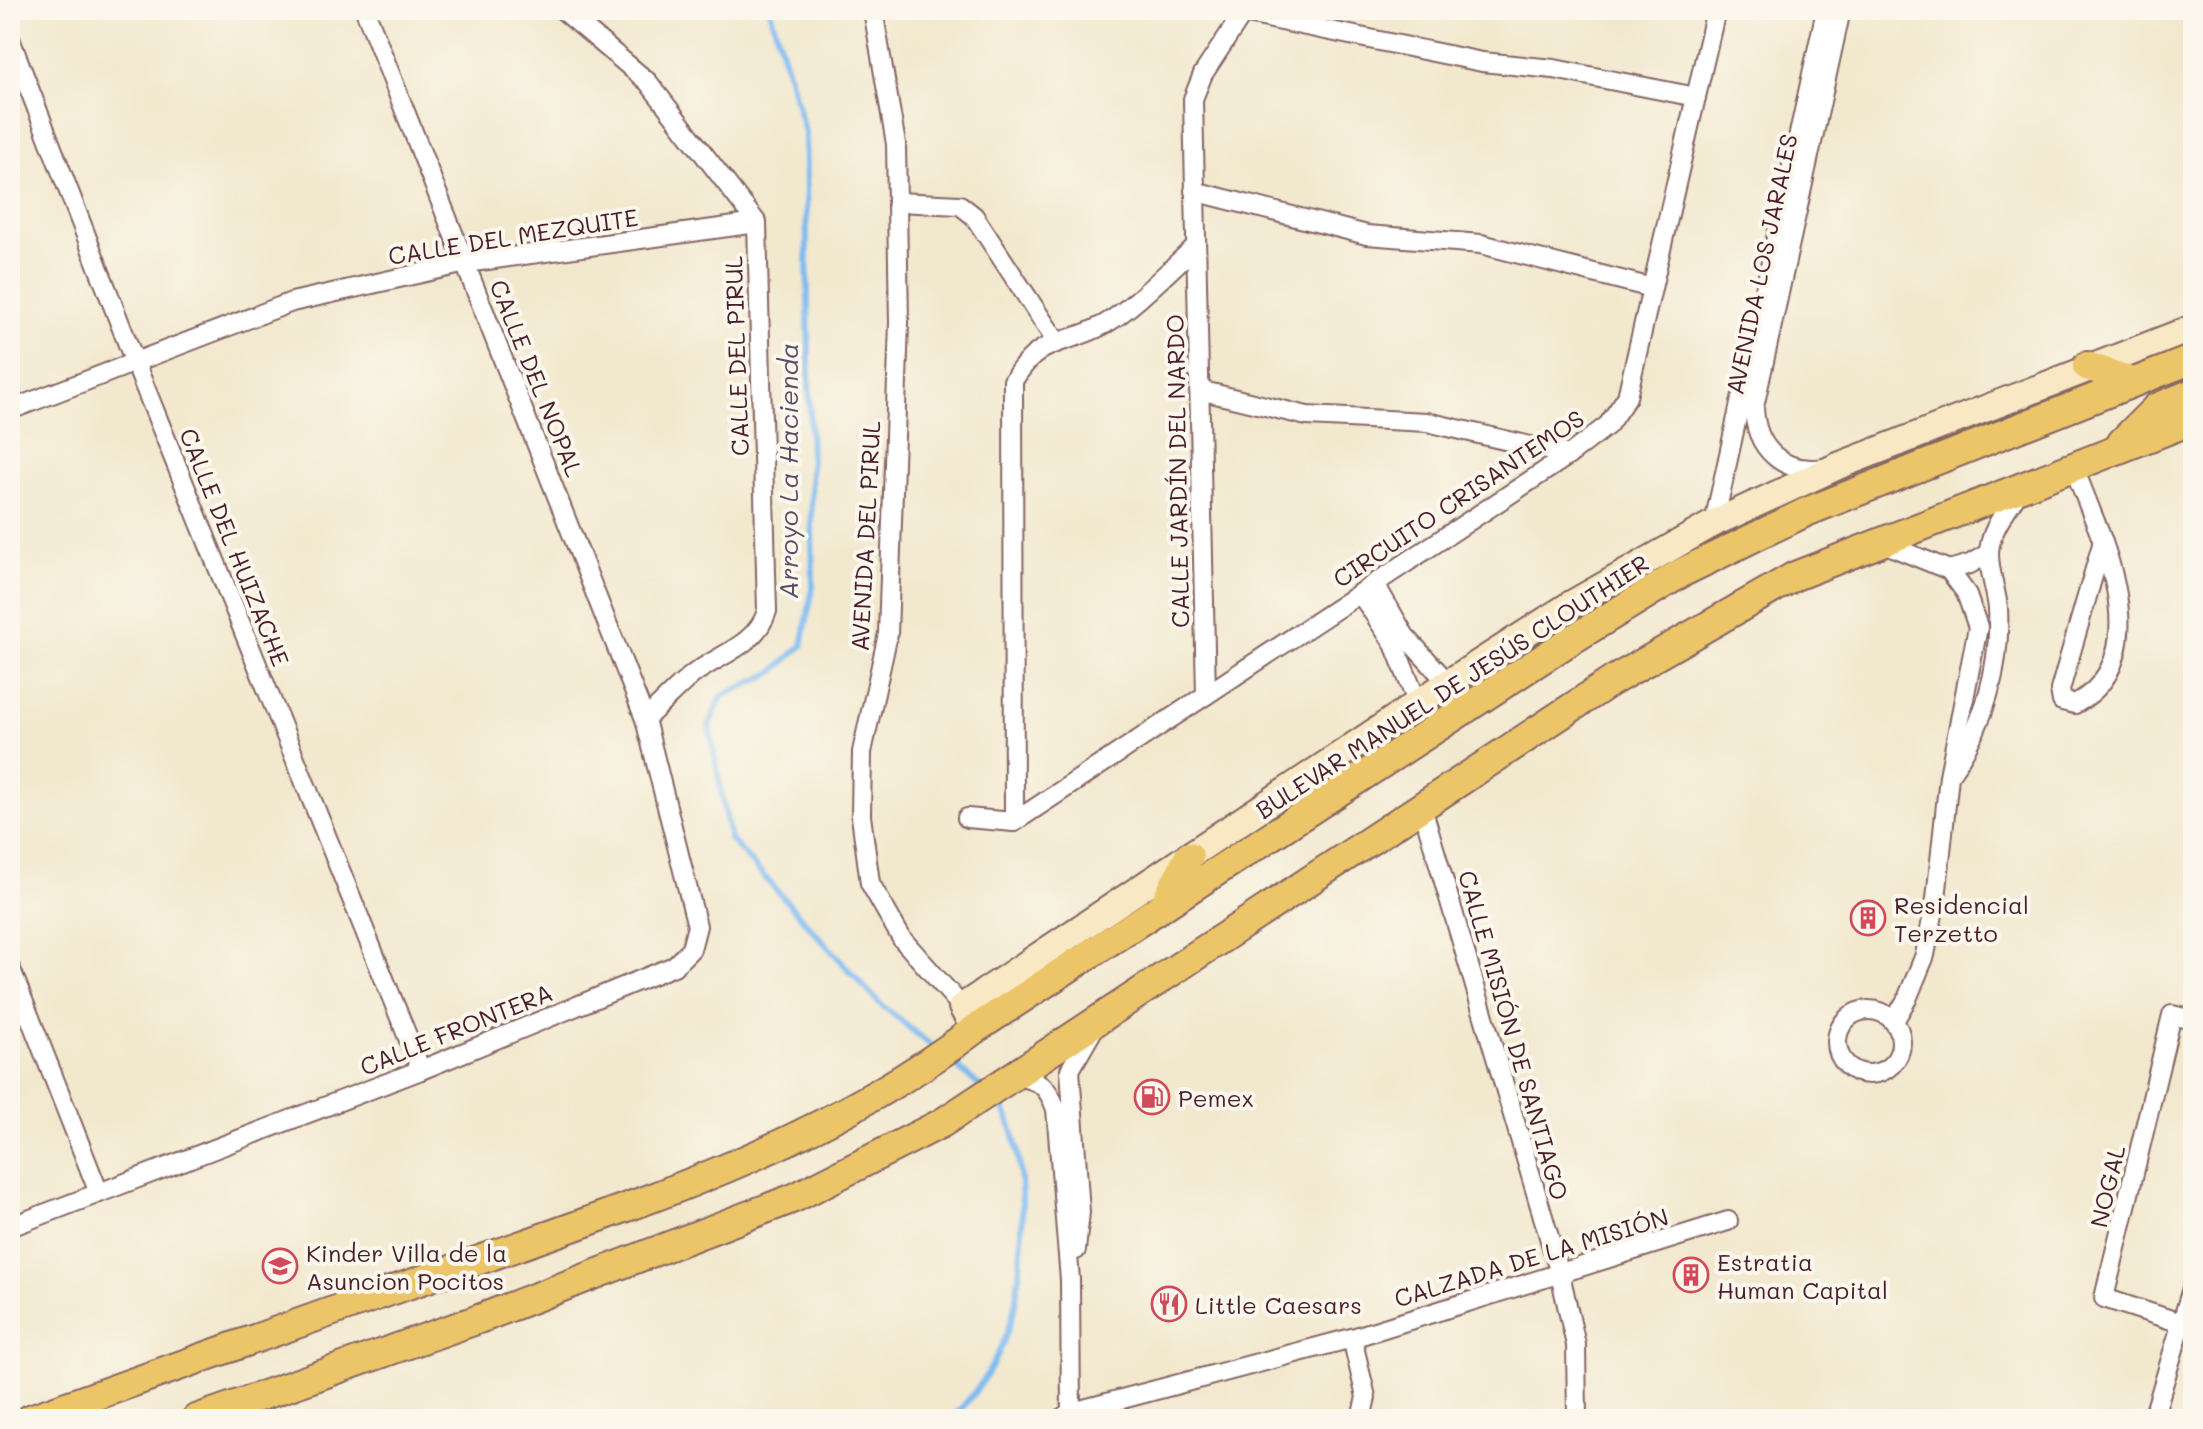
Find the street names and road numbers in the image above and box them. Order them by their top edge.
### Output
street label: AVENIDA LOS JARALES [1718,131,1804,397]
street label: CALLE DEL MEZQUITE [386,201,640,271]
street label: CALLE DEL PIRUL [717,255,755,457]
street label: CALLE DEL NOPAL [483,275,591,481]
street label: CALLE JARDÍN DEL NARDO [1159,314,1195,628]
street label: CIRCUITO CRISANTEMOS [1326,402,1590,594]
street label: AVENIDA DEL PIRUL [843,420,887,652]
street label: CALLE DEL HUIZACHE [173,423,297,671]
street label: BULEVAR MANUEL DE JESÚS CLOUTHIER [1249,547,1655,825]
street label: CALLE MISIÓN DE SANTIAGO [1452,867,1576,1203]
street label: CALLE FRONTERA [355,976,557,1082]
street label: NOGAL [2082,1141,2132,1230]
street label: CALZADA DE LA MISIÓN [1390,1200,1672,1314]

